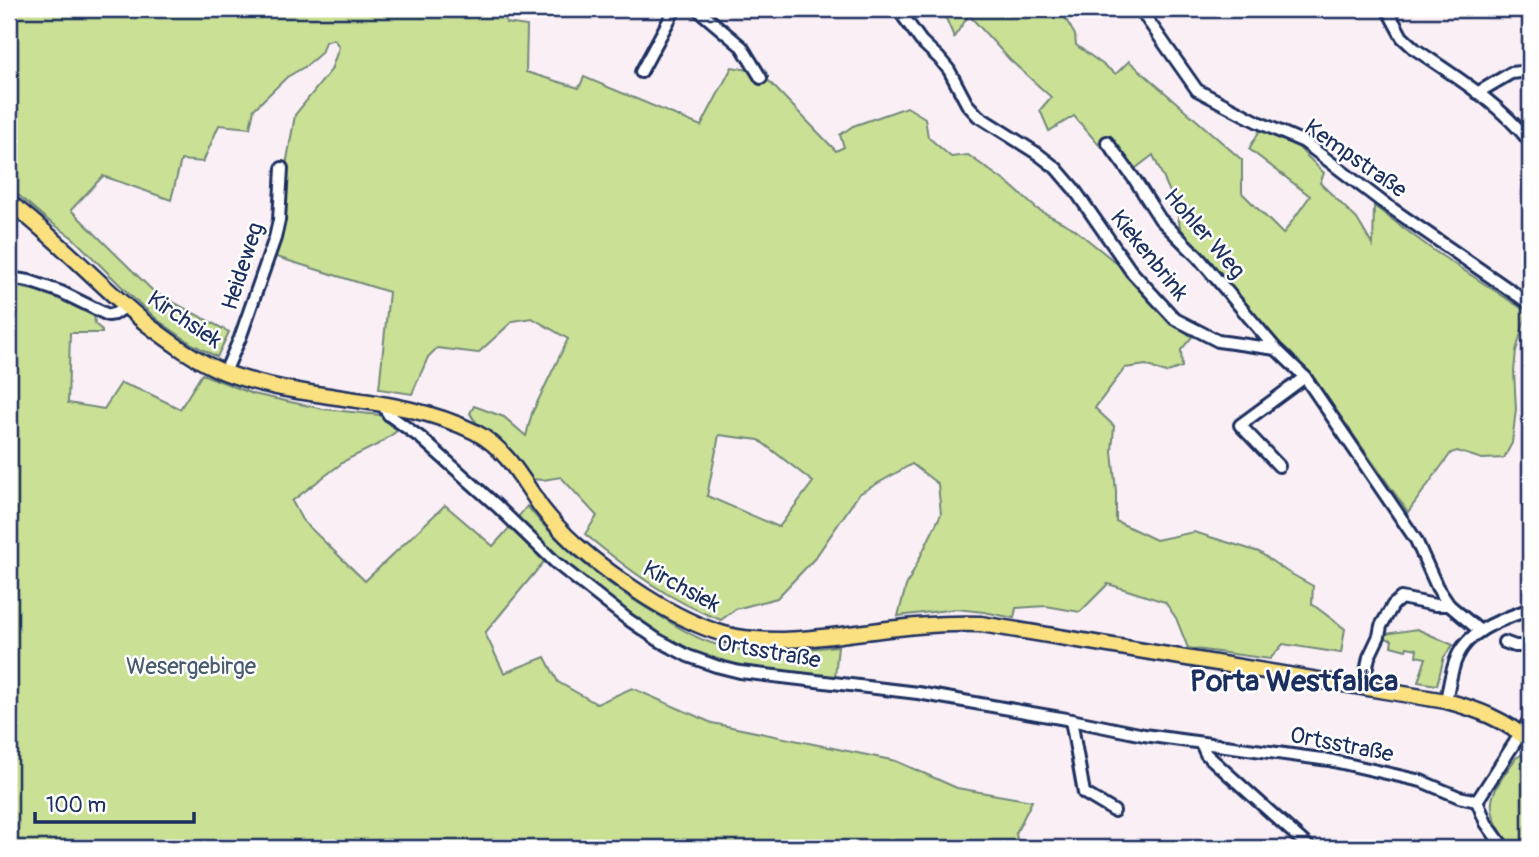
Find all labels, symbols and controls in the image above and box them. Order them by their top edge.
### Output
street label: Kempstraße [1299,113,1413,205]
street label: Hohler Weg [1158,182,1252,284]
street label: Kiekenbrink [1104,204,1195,307]
street label: Heideweg [215,219,270,314]
street label: Kirchsiek [142,284,228,355]
street label: Kirchsiek [638,554,726,619]
street label: Ortsstraße [715,628,824,675]
park label: Wesergebirge [126,652,257,681]
district label: Porta Westfalica [1190,663,1398,700]
street label: Ortsstraße [1288,720,1397,769]
scale bar [35,780,194,824]
text: 100 m [46,792,106,819]

